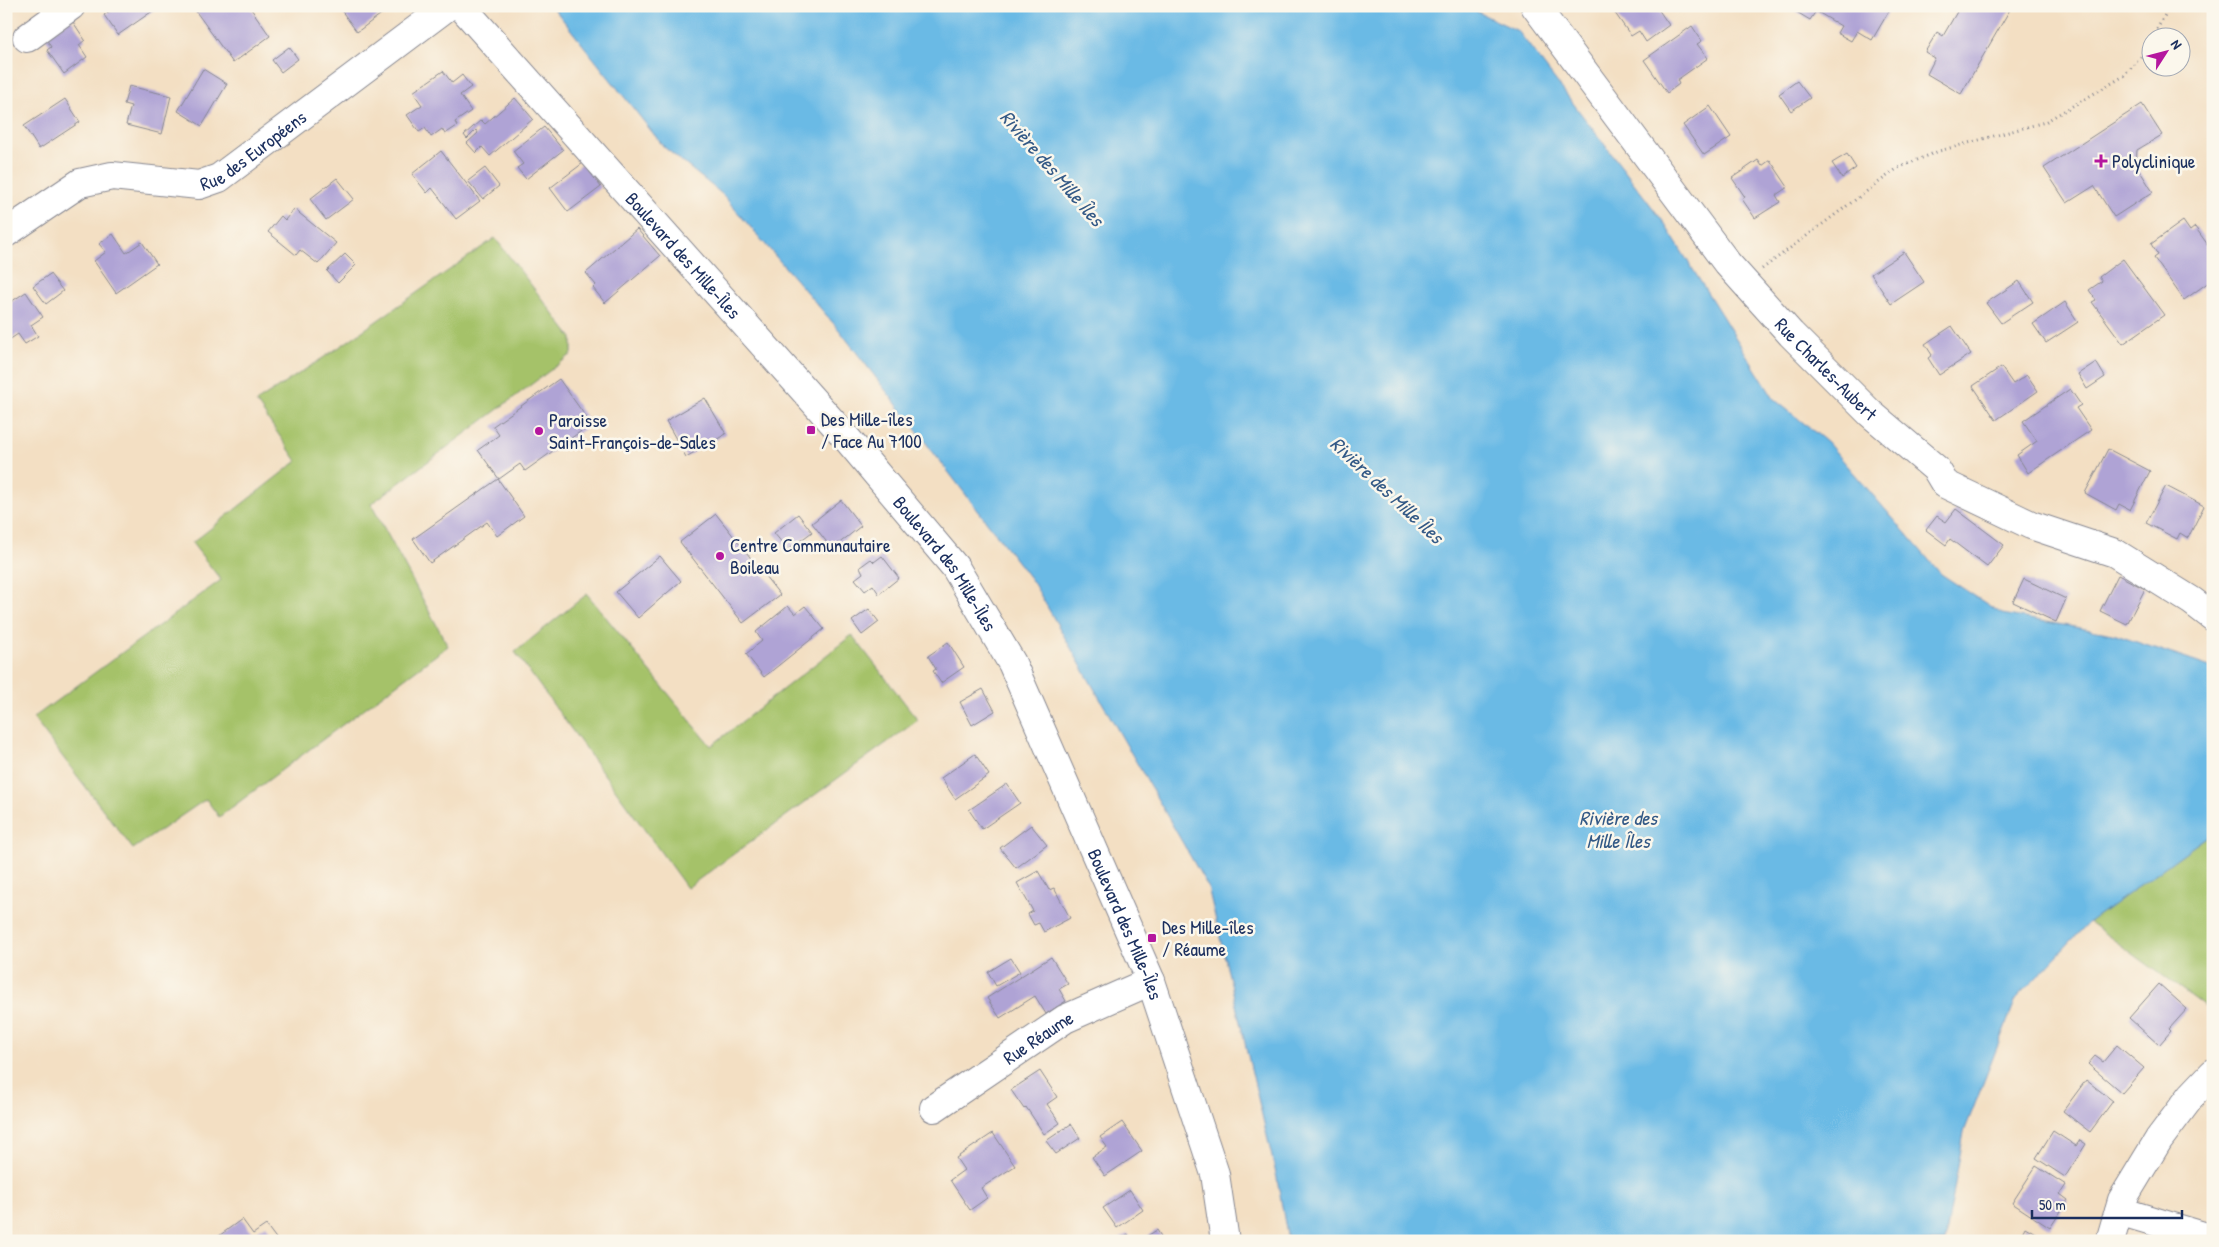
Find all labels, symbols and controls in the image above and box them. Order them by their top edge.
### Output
north arrow [2142,28,2192,78]
text: N [2167,35,2187,53]
street label: Rue des Européens [197,104,311,197]
water label: Rivière des Mille Îles [994,104,1112,233]
place label: Polyclinique [2112,148,2196,174]
marker: Polyclinique [2094,154,2108,168]
street label: Boulevard des Mille-Îles [620,186,747,324]
street label: Rue Charles-Aubert [1769,312,1883,427]
place label: Des Mille-îles / Face Au 7100 [821,406,922,454]
place label: Paroisse Saint-François-de-Sales [549,407,716,455]
marker: Des Mille-îles / Face Au 7100 [805,424,817,436]
marker: Paroisse Saint-François-de-Sales [533,425,545,437]
water label: Rivière des Mille Îles [1325,430,1451,551]
street label: Boulevard des Mille-Îles [887,490,1003,636]
place label: Centre Communautaire Boileau [730,532,891,580]
marker: Centre Communautaire Boileau [714,550,726,562]
water label: Rivière des Mille Îles [1579,804,1659,854]
street label: Boulevard des Mille-Îles [1082,845,1169,1003]
place label: Des Mille-îles / Réaume [1162,914,1253,962]
marker: Des Mille-îles / Réaume [1146,932,1158,944]
street label: Rue Réaume [998,1004,1078,1070]
scale bar [2032,1187,2182,1219]
text: 50 m [2039,1194,2066,1215]

